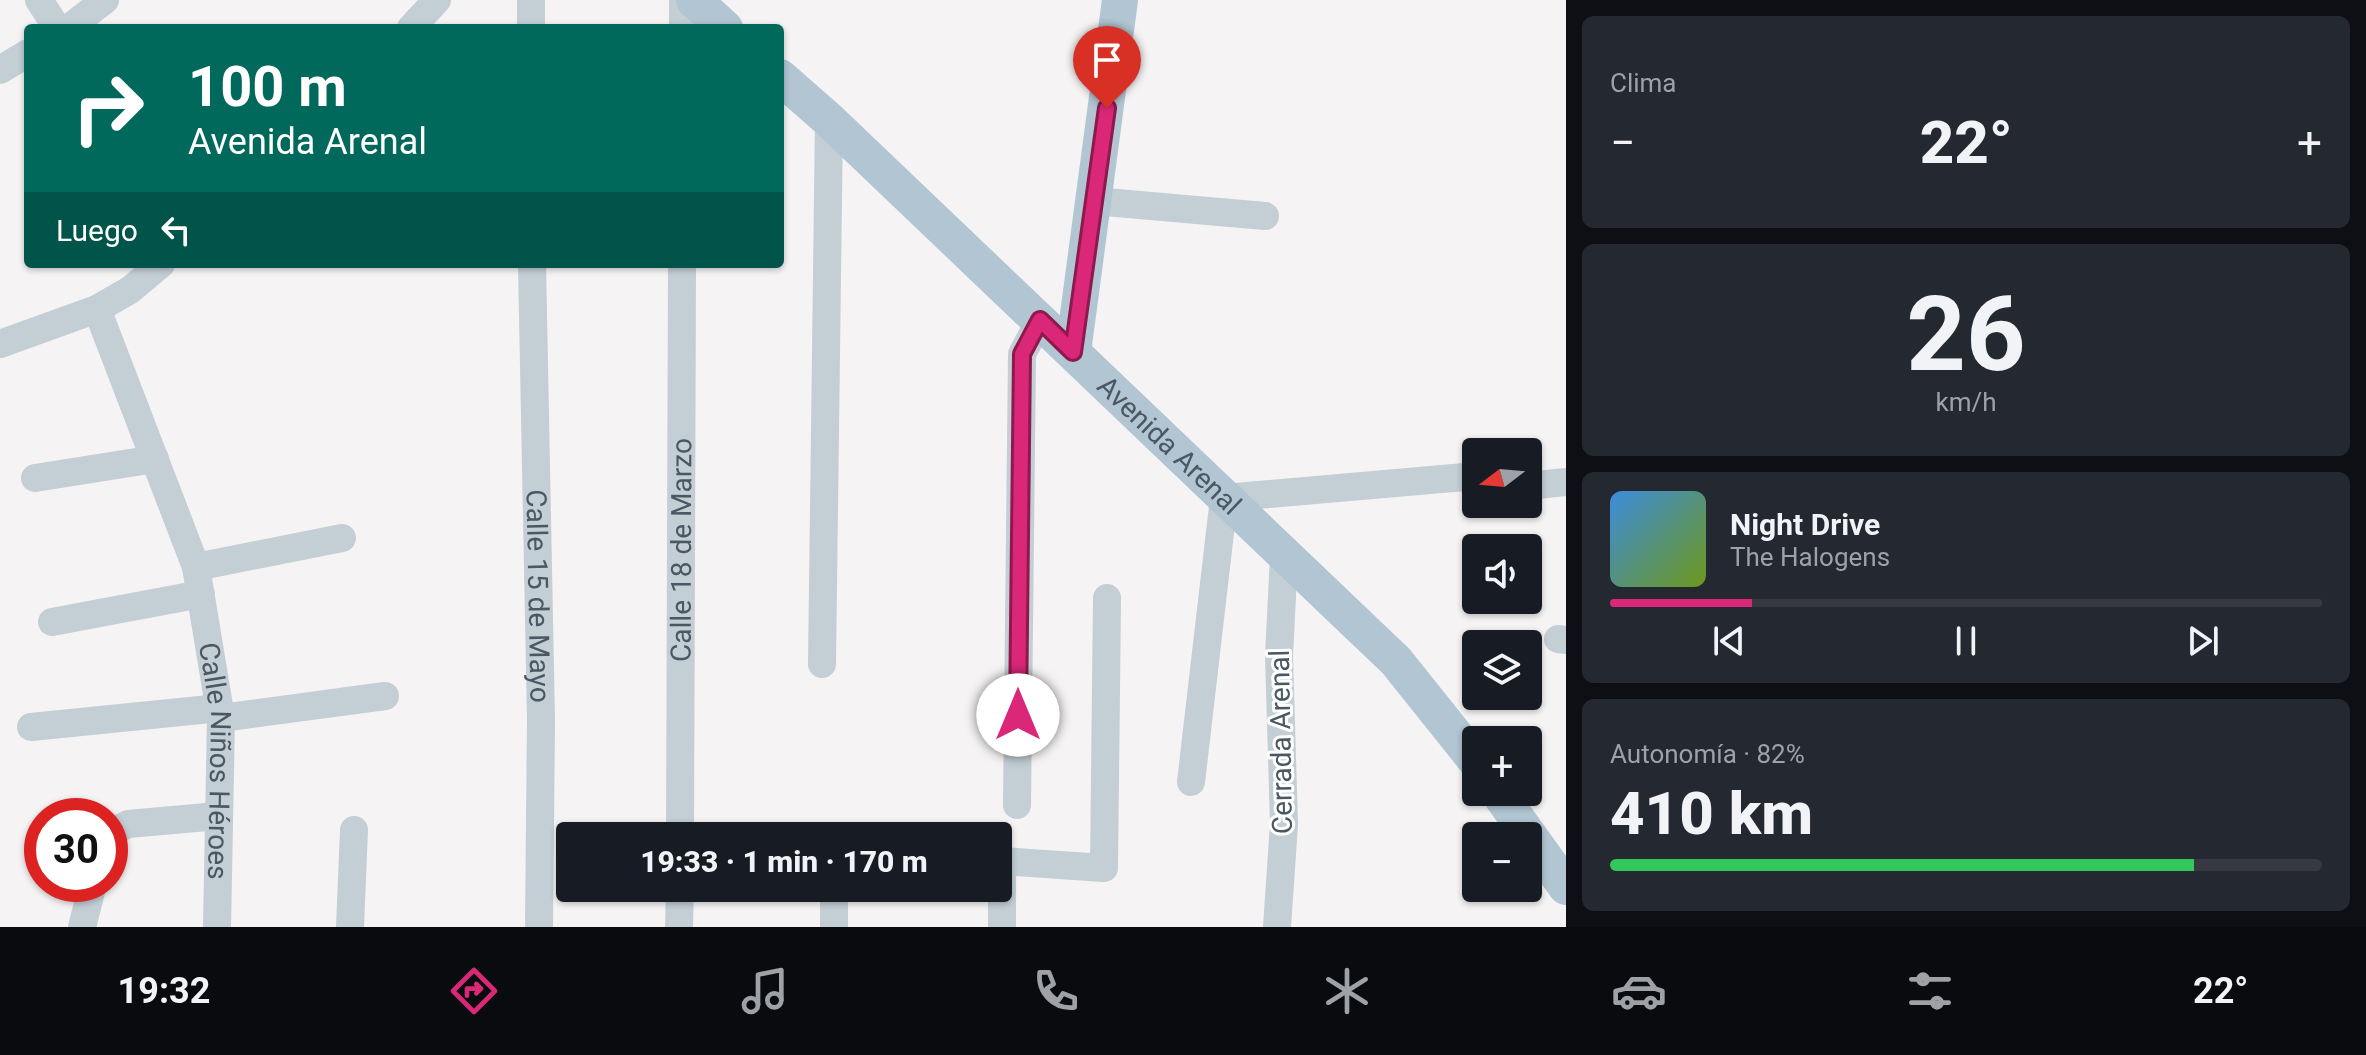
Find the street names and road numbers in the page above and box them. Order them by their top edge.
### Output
street label: Avenida Arenal [1091,369,1248,521]
street label: Calle 18 de Marzo [664,438,698,662]
street label: Calle 15 de Mayo [520,489,557,703]
street label: Calle Niños Héroes [192,640,238,880]
street label: Cerrada Arenal [1263,649,1299,835]

